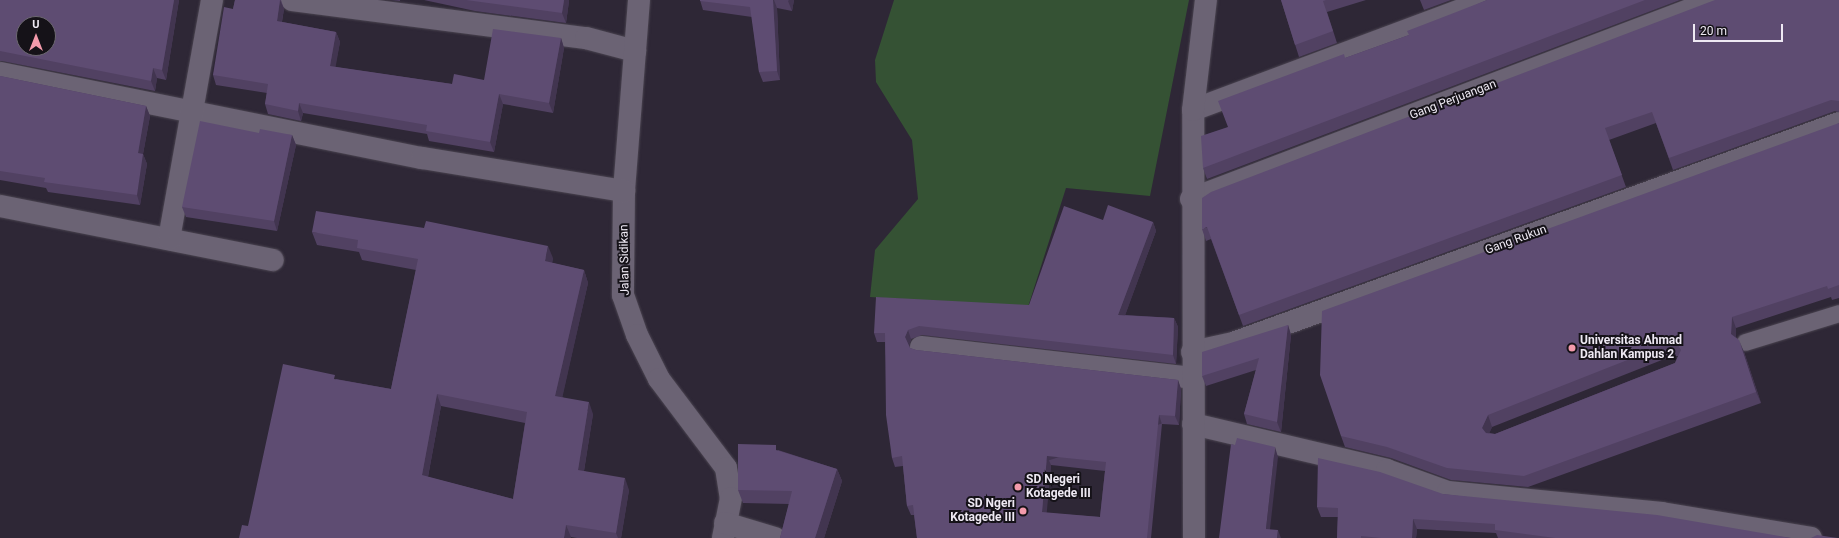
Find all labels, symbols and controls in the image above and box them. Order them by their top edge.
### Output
north arrow [16,16,56,56]
scale bar [1695,16,1785,42]
text: U [32,18,40,31]
text: 20 m [1700,24,1727,38]
street label: Gang Perjuangan [1408,77,1498,123]
street label: Gang Rukun [1483,222,1549,258]
street label: Jalan Sidikan [617,224,633,296]
place label: Universitas Ahmad Dahlan Kampus 2 [1580,334,1682,362]
marker: Universitas Ahmad Dahlan Kampus 2 [1567,343,1577,353]
place label: SD Negeri Kotagede III [1026,473,1091,501]
marker: SD Negeri Kotagede III [1013,482,1023,492]
place label: SD Ngeri Kotagede III [950,497,1015,525]
marker: SD Ngeri Kotagede III [1018,506,1028,516]

